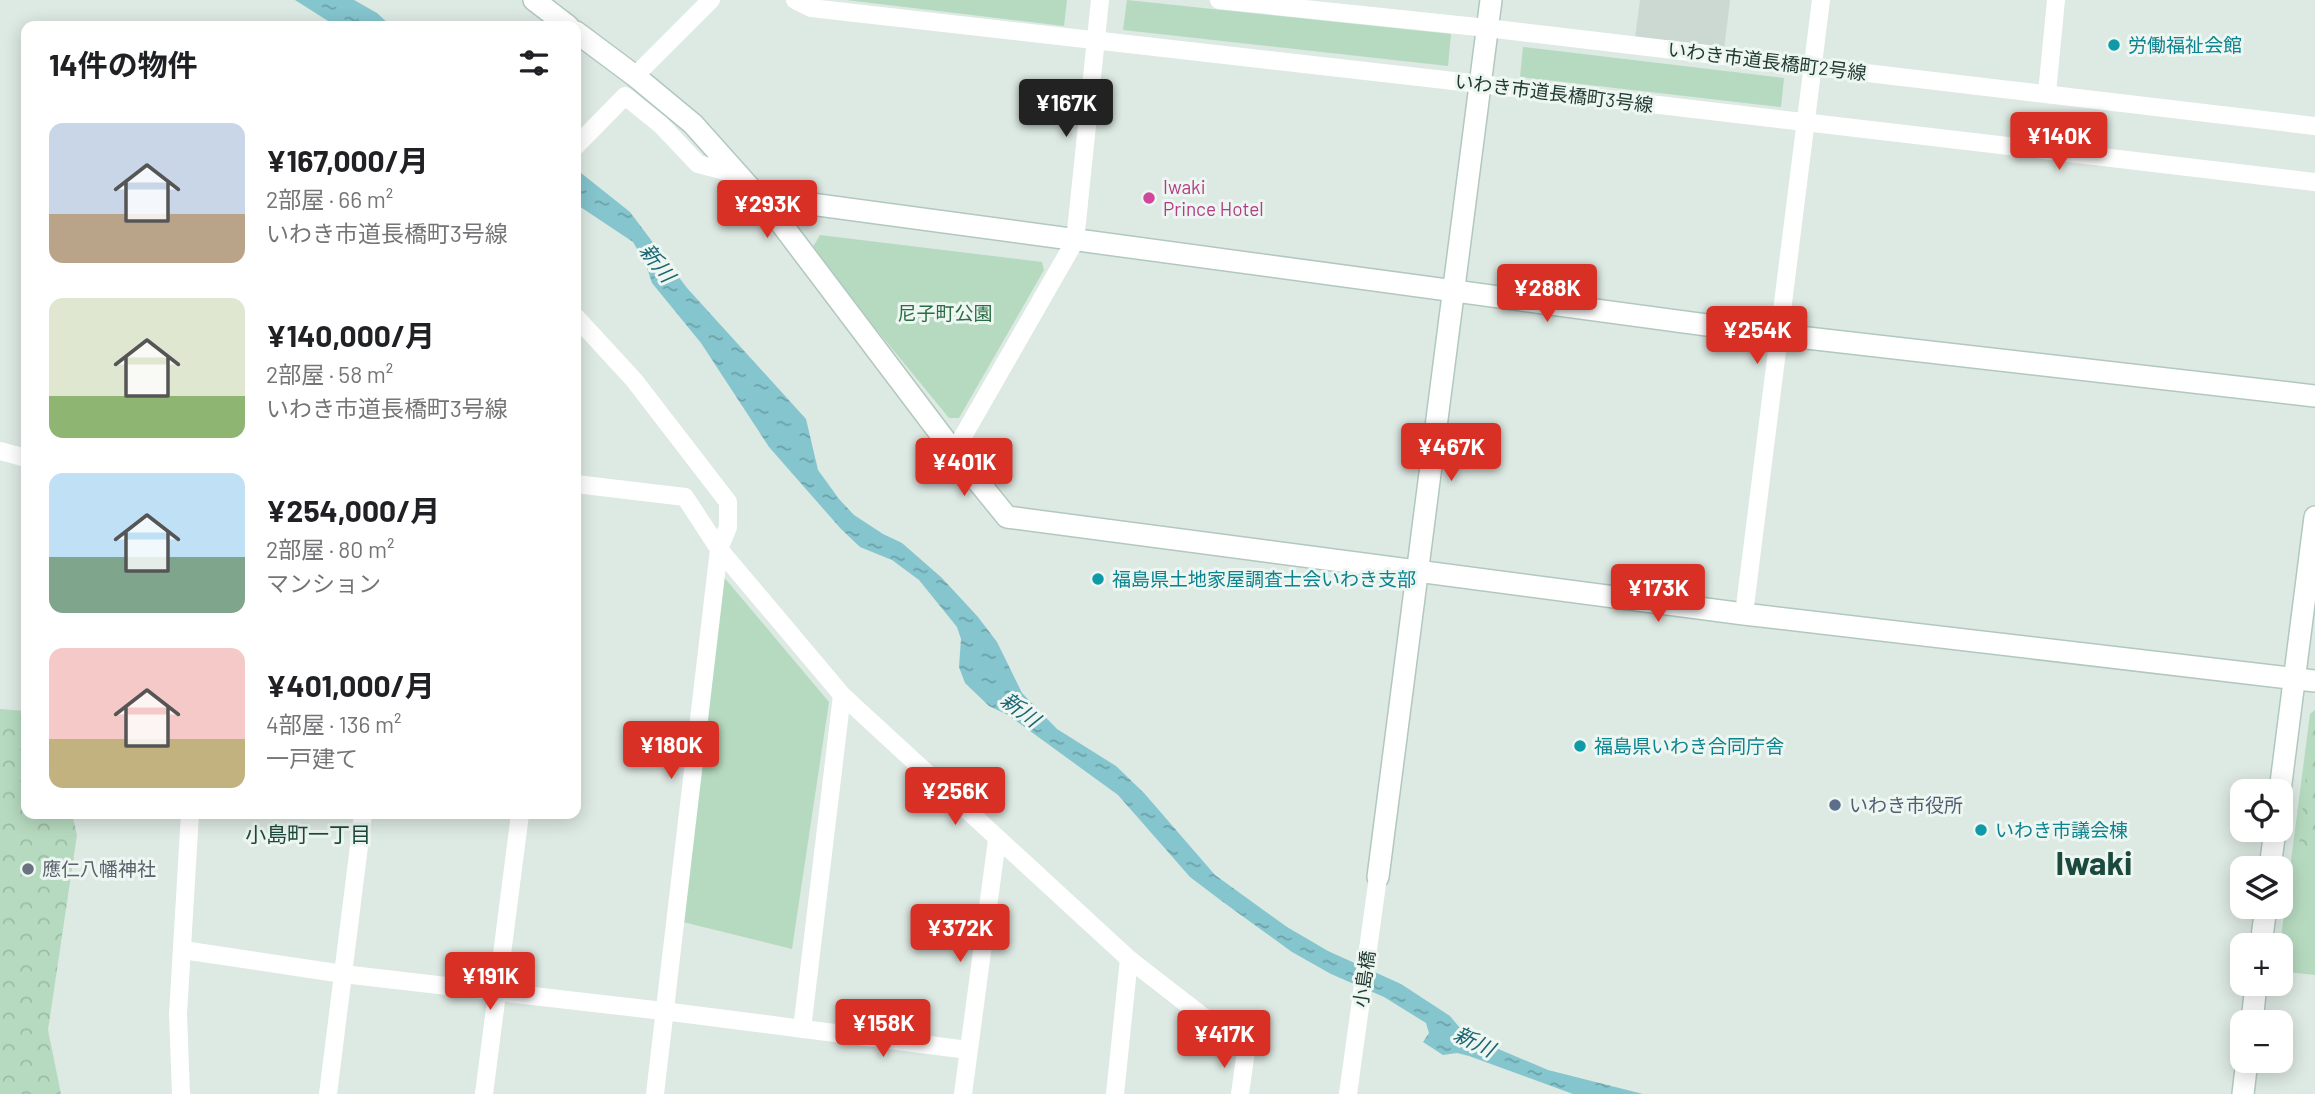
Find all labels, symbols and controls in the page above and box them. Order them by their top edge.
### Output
place label: 労働福祉会館 [2128,33,2242,56]
street label: いわき市道長橋町2号線 [1666,37,1868,84]
marker: 労働福祉会館 [2106,37,2122,53]
icon: filters [515,44,553,82]
text: 14件の物件 [49,46,198,82]
street label: いわき市道長橋町3号線 [1454,69,1655,116]
pin: ¥167K [1017,80,1115,139]
text: ¥167K [1035,88,1097,116]
pin: ¥140K [2010,113,2108,172]
text: ¥140K [2026,121,2092,149]
text: ¥167,000/月 [266,142,429,178]
icon: home [105,151,189,235]
place label: Iwaki Prince Hotel [1163,175,1264,220]
pin: ¥293K [718,180,816,240]
text: 2部屋 · 66 m² [266,185,393,213]
text: ¥293K [733,189,801,217]
marker: Iwaki Prince Hotel [1141,190,1157,206]
text: いわき市道長橋町3号線 [266,219,508,247]
water label: 新川 [635,238,682,288]
pin: ¥288K [1498,264,1596,324]
text: ¥288K [1513,273,1581,301]
park label: 尼子町公園 [897,301,993,324]
pin: ¥254K [1708,306,1806,366]
text: ¥254K [1722,315,1792,343]
text: ¥140,000/月 [266,317,435,353]
icon: home [105,326,189,410]
text: 2部屋 · 58 m² [266,360,393,388]
text: いわき市道長橋町3号線 [266,394,508,422]
pin: ¥467K [1402,424,1500,483]
text: ¥467K [1417,432,1485,460]
pin: ¥401K [915,438,1013,498]
text: ¥401K [931,447,997,475]
text: ¥254,000/月 [266,492,440,528]
icon: home [105,501,189,585]
text: 2部屋 · 80 m² [266,535,394,563]
pin: ¥173K [1609,564,1707,624]
place label: 福島県土地家屋調査士会いわき支部 [1112,567,1416,590]
text: マンション [266,569,381,597]
marker: 福島県土地家屋調査士会いわき支部 [1090,571,1106,587]
text: ¥173K [1627,573,1689,601]
text: ¥401,000/月 [266,667,435,703]
icon: home [105,676,189,760]
water label: 新川 [997,686,1047,733]
text: 4部屋 · 136 m² [266,710,402,738]
pin: ¥180K [622,722,720,781]
text: ¥180K [639,730,703,758]
place label: 福島県いわき合同庁舎 [1594,734,1784,757]
marker: 福島県いわき合同庁舎 [1572,738,1588,754]
text: 一戸建て [266,744,358,772]
pin: ¥256K [906,768,1004,827]
text: ¥256K [921,776,989,804]
map controls [2230,779,2293,1073]
button: locate [2230,779,2293,842]
place label: いわき市役所 [1849,793,1963,816]
marker: いわき市役所 [1827,797,1843,813]
place label: いわき市議会棟 [1995,818,2128,841]
district label: 小島町一丁目 [245,821,371,846]
marker: いわき市議会棟 [1973,822,1989,838]
district label: Iwaki [2055,842,2133,882]
button: layers [2230,856,2293,919]
place label: 應仁八幡神社 [42,857,156,880]
marker: 應仁八幡神社 [20,861,36,877]
pin: ¥372K [911,904,1009,964]
text: ¥372K [927,913,993,941]
button: + [2230,933,2293,996]
street label: 小島橋 [1348,949,1379,1009]
pin: ¥191K [441,953,539,1012]
text: ¥191K [461,961,519,989]
pin: ¥158K [834,1000,932,1059]
text: ¥158K [851,1008,915,1036]
pin: ¥417K [1175,1010,1273,1070]
button: − [2230,1010,2293,1073]
text: ¥417K [1193,1019,1255,1047]
water label: 新川 [1450,1020,1501,1062]

